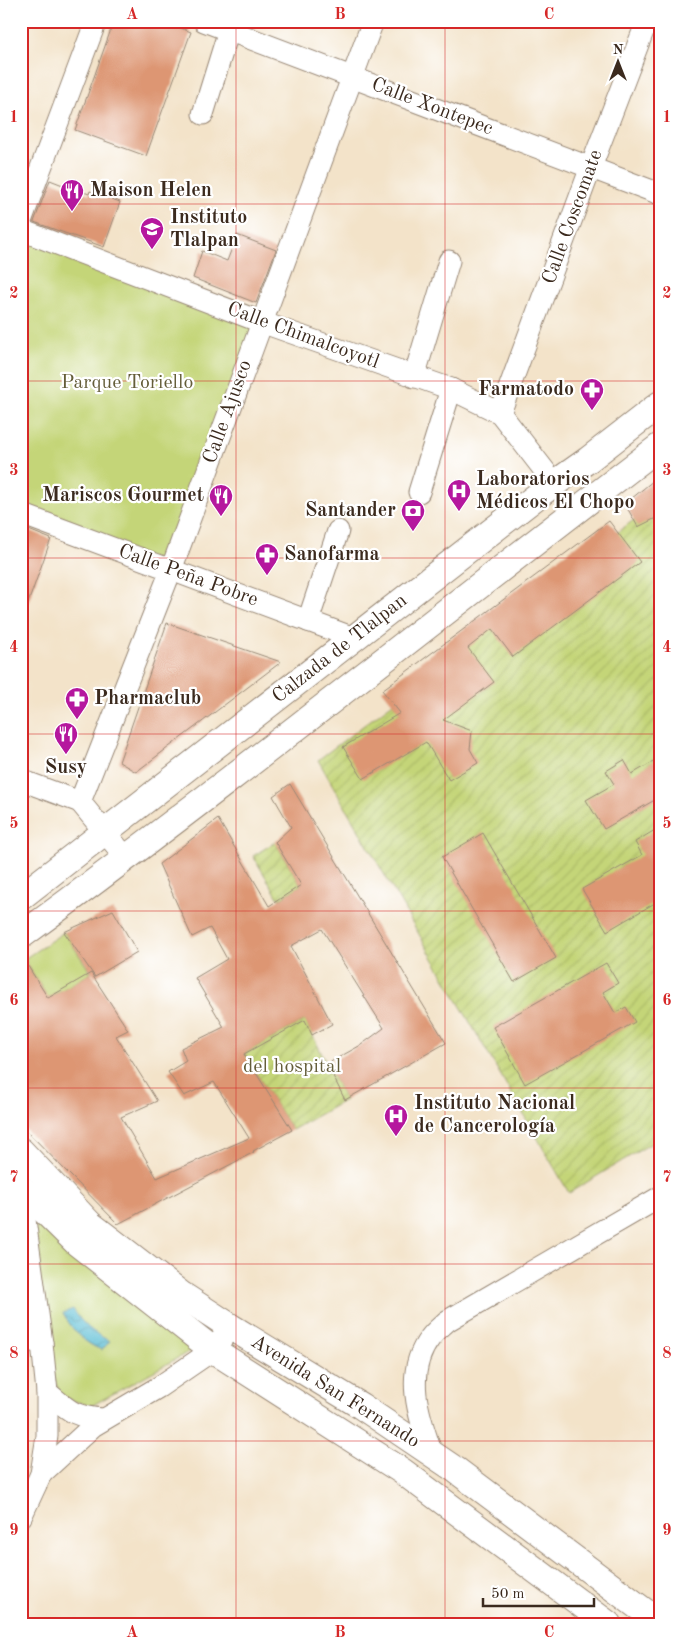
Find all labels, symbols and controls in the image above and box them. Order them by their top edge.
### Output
text: A [126,7,138,23]
text: B [334,7,346,23]
text: C [544,7,554,23]
north arrow [594,38,644,88]
text: N [613,43,624,57]
street label: Calle Xontepec [368,75,496,139]
text: 1 [9,110,19,126]
text: 1 [662,110,672,126]
street label: Calle Coscomate [539,147,607,287]
restaurant icon: Maison Helen [59,178,85,212]
place label: Maison Helen [90,181,212,201]
place label: Instituto Tlalpan [170,208,247,251]
school or university icon: Instituto Tlalpan [139,216,165,250]
text: 2 [9,286,19,302]
text: 2 [662,286,672,302]
street label: Calle Chimalcoyotl [224,299,382,373]
street label: Calle Ajusco [200,358,256,466]
park label: Parque Toriello [61,373,193,393]
pharmacy icon: Farmatodo [579,377,605,411]
place label: Farmatodo [478,380,574,400]
text: 3 [9,463,19,479]
text: 3 [662,463,672,479]
place label: Laboratorios Médicos El Chopo [476,470,635,513]
hospital icon: Laboratorios Médicos El Chopo [446,478,472,512]
restaurant icon: Mariscos Gourmet [208,483,234,517]
place label: Mariscos Gourmet [42,486,204,506]
bank icon: Santander [400,498,426,532]
place label: Santander [305,501,396,521]
street label: Calle Peña Pobre [115,541,261,611]
pharmacy icon: Sanofarma [254,542,280,576]
place label: Sanofarma [284,545,380,565]
street label: Calzada de Tlalpan [269,590,411,708]
text: 4 [9,640,19,656]
text: 4 [662,640,672,656]
pharmacy icon: Pharmaclub [64,686,90,720]
place label: Pharmaclub [94,689,201,709]
restaurant icon: Susy [53,721,79,755]
place label: Susy [45,758,87,778]
text: 5 [9,816,19,832]
text: 5 [662,816,672,832]
text: 6 [9,993,19,1009]
text: 6 [662,993,672,1009]
park label: del hospital [243,1057,341,1077]
place label: Instituto Nacional de Cancerología [414,1094,575,1137]
hospital icon: Instituto Nacional de Cancerología [383,1103,409,1137]
text: 7 [9,1170,19,1186]
text: 7 [662,1170,672,1186]
street label: Avenida San Fernando [247,1332,423,1452]
text: 8 [9,1346,19,1362]
text: 8 [662,1346,672,1362]
text: 9 [9,1523,19,1539]
text: 9 [662,1523,672,1539]
scale bar [483,1575,595,1607]
text: 50 m [491,1587,525,1602]
text: A [126,1625,138,1641]
text: B [334,1625,346,1641]
text: C [544,1625,554,1641]

